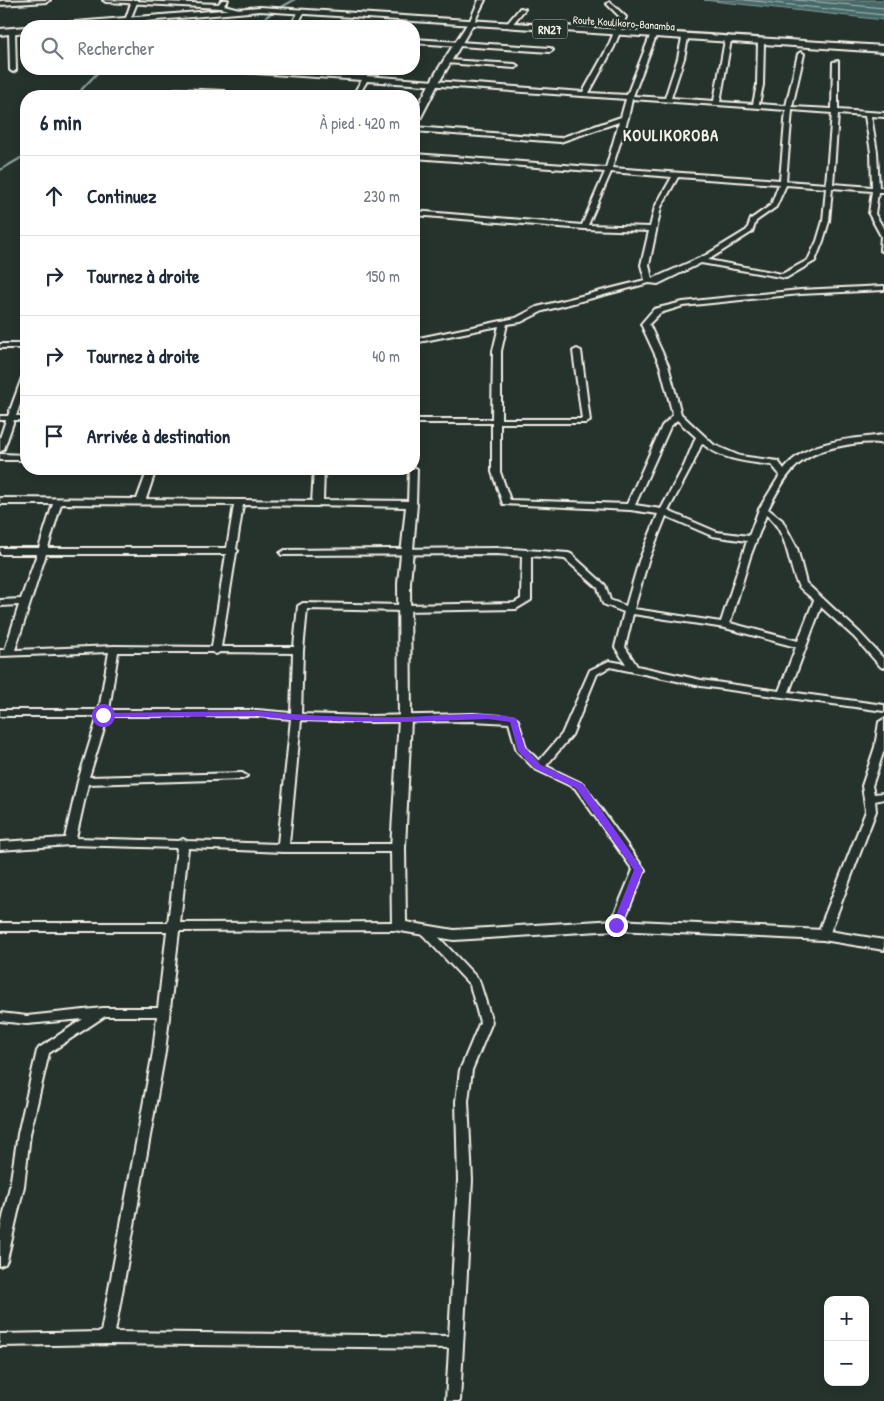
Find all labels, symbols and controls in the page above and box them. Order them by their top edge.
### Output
street label: Route Koulikoro-Banamba [573,12,676,34]
search box [20,20,420,75]
road number: RN27 [532,20,568,38]
icon: search [38,34,66,62]
text: Rechercher [78,35,155,61]
text: 6 min [40,108,82,137]
text: À pied · 420 m [320,112,400,134]
district label: KOULIKOROBA [623,124,719,146]
icon: ahead [40,182,68,210]
text: Continuez [87,183,156,209]
text: 230 m [364,185,400,207]
icon: right [40,262,68,290]
text: Tournez à droite [87,263,200,289]
text: 150 m [366,265,400,287]
icon: right [40,342,68,370]
text: Tournez à droite [87,343,200,369]
text: 40 m [372,345,400,367]
icon: arrive [40,422,68,450]
text: Arrivée à destination [87,423,230,449]
route start [92,704,115,727]
route end [605,914,628,937]
map controls [824,1296,869,1386]
button: + [824,1296,869,1341]
button: − [824,1341,869,1386]

